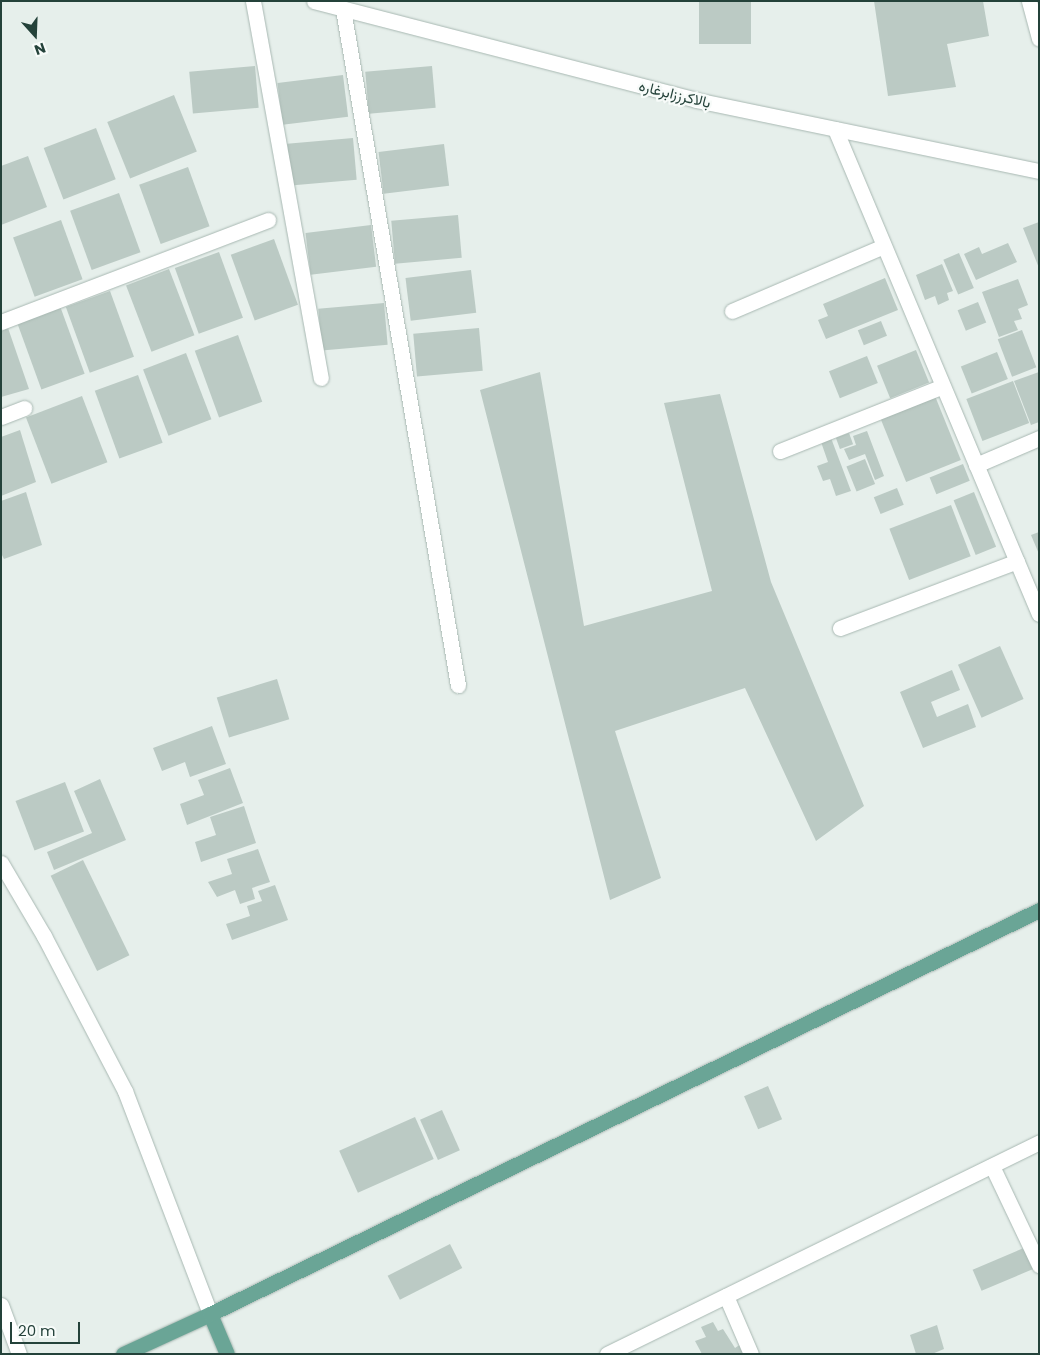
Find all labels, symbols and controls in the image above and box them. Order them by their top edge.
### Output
north arrow [10,10,60,60]
text: N [32,38,48,60]
street label: بالاکرززابرغاره [637,76,713,112]
scale bar [12,1312,82,1344]
text: 20 m [18,1320,56,1341]

